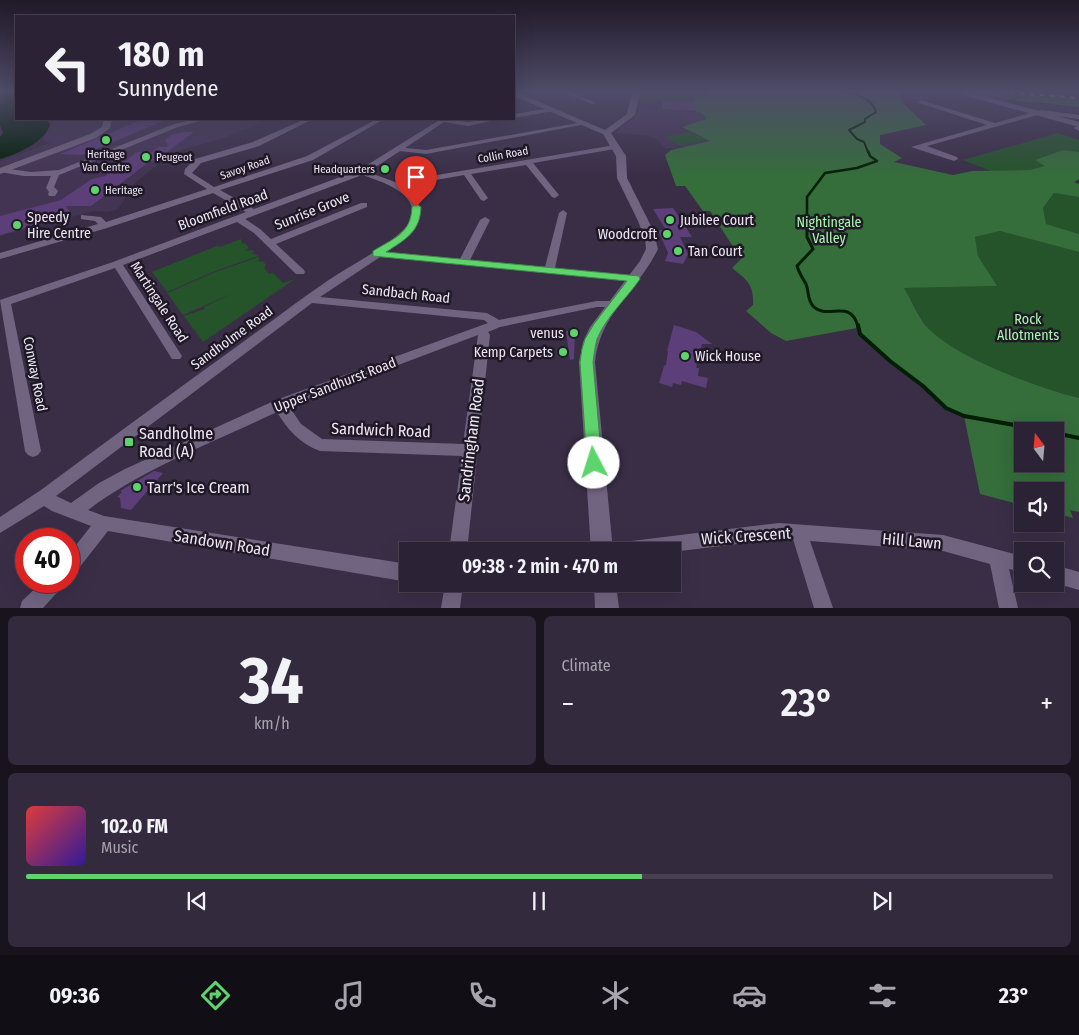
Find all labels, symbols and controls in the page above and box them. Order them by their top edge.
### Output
text: 180 m [118,33,204,75]
icon: left [35,35,100,100]
text: Sunnydene [118,75,218,102]
marker: Heritage Van Centre [100,134,112,146]
street label: Collin Road [477,144,529,166]
place label: Heritage Van Centre [82,148,130,174]
marker: Peugeot [140,151,152,163]
place label: Peugeot [156,151,193,164]
street label: Savoy Road [218,153,272,183]
pin [395,156,437,207]
place label: Headquarters [314,163,375,176]
marker: Headquarters [379,163,391,175]
icon: arrive [402,163,430,191]
marker: Heritage [89,184,101,196]
place label: Heritage [105,184,143,197]
street label: Bloomfield Road [176,186,270,234]
street label: Sunrise Grove [272,188,352,234]
place label: Speedy Hire Centre [27,209,91,242]
place label: Jubilee Court [680,212,754,229]
marker: Jubilee Court [664,214,676,226]
park label: Nightingale Valley [796,214,862,247]
marker: Speedy Hire Centre [11,219,23,231]
place label: Woodcroft [598,226,657,243]
marker: Woodcroft [661,228,673,240]
place label: Tan Court [688,243,743,260]
marker: Tan Court [672,245,684,257]
street label: Martingale Road [127,258,191,346]
street label: Sandbach Road [361,281,451,307]
street label: Sandholme Road [188,303,276,373]
park label: Rock Allotments [997,311,1059,344]
place label: venus [530,325,564,342]
marker: venus [568,327,580,339]
street label: Conway Road [19,335,51,413]
place label: Kemp Carpets [474,344,553,361]
marker: Kemp Carpets [557,346,569,358]
place label: Wick House [695,348,761,365]
marker: Wick House [679,350,691,362]
street label: Upper Sandhurst Road [272,354,398,416]
street label: Sandringham Road [454,377,488,503]
street label: Sandwich Road [331,419,431,441]
north arrow [1014,422,1064,472]
map controls [1014,422,1064,592]
place label: Sandholme Road (A) [139,424,213,461]
marker: Sandholme Road (A) [123,436,135,448]
position arrow [567,436,619,488]
place label: Tarr's Ice Cream [147,478,250,497]
marker: Tarr's Ice Cream [131,481,143,493]
button: sound [1014,482,1064,532]
street label: Wick Crescent [700,523,792,549]
street label: Sandown Road [173,526,271,560]
speed limit sign: 40 [15,528,80,593]
street label: Hill Lawn [881,529,943,553]
button: search [1014,542,1064,592]
text: 09:38 · 2 min · 470 m [462,555,618,578]
text: 34 [240,642,304,720]
text: Climate [562,656,611,675]
text: 23° [781,680,834,726]
text: − [562,687,574,720]
text: + [1040,687,1053,720]
text: km/h [254,714,290,733]
text: 102.0 FM [101,815,168,838]
text: Music [101,838,138,857]
icon: previous [183,887,211,915]
icon: pause [525,887,553,915]
icon: next [868,887,896,915]
icon: directions [198,978,233,1013]
icon: music [332,978,367,1013]
icon: phone [465,978,500,1013]
icon: climate [598,978,633,1013]
icon: car [732,978,767,1013]
icon: filters [865,978,900,1013]
text: 09:36 [49,982,100,1009]
text: 23° [999,982,1030,1009]

